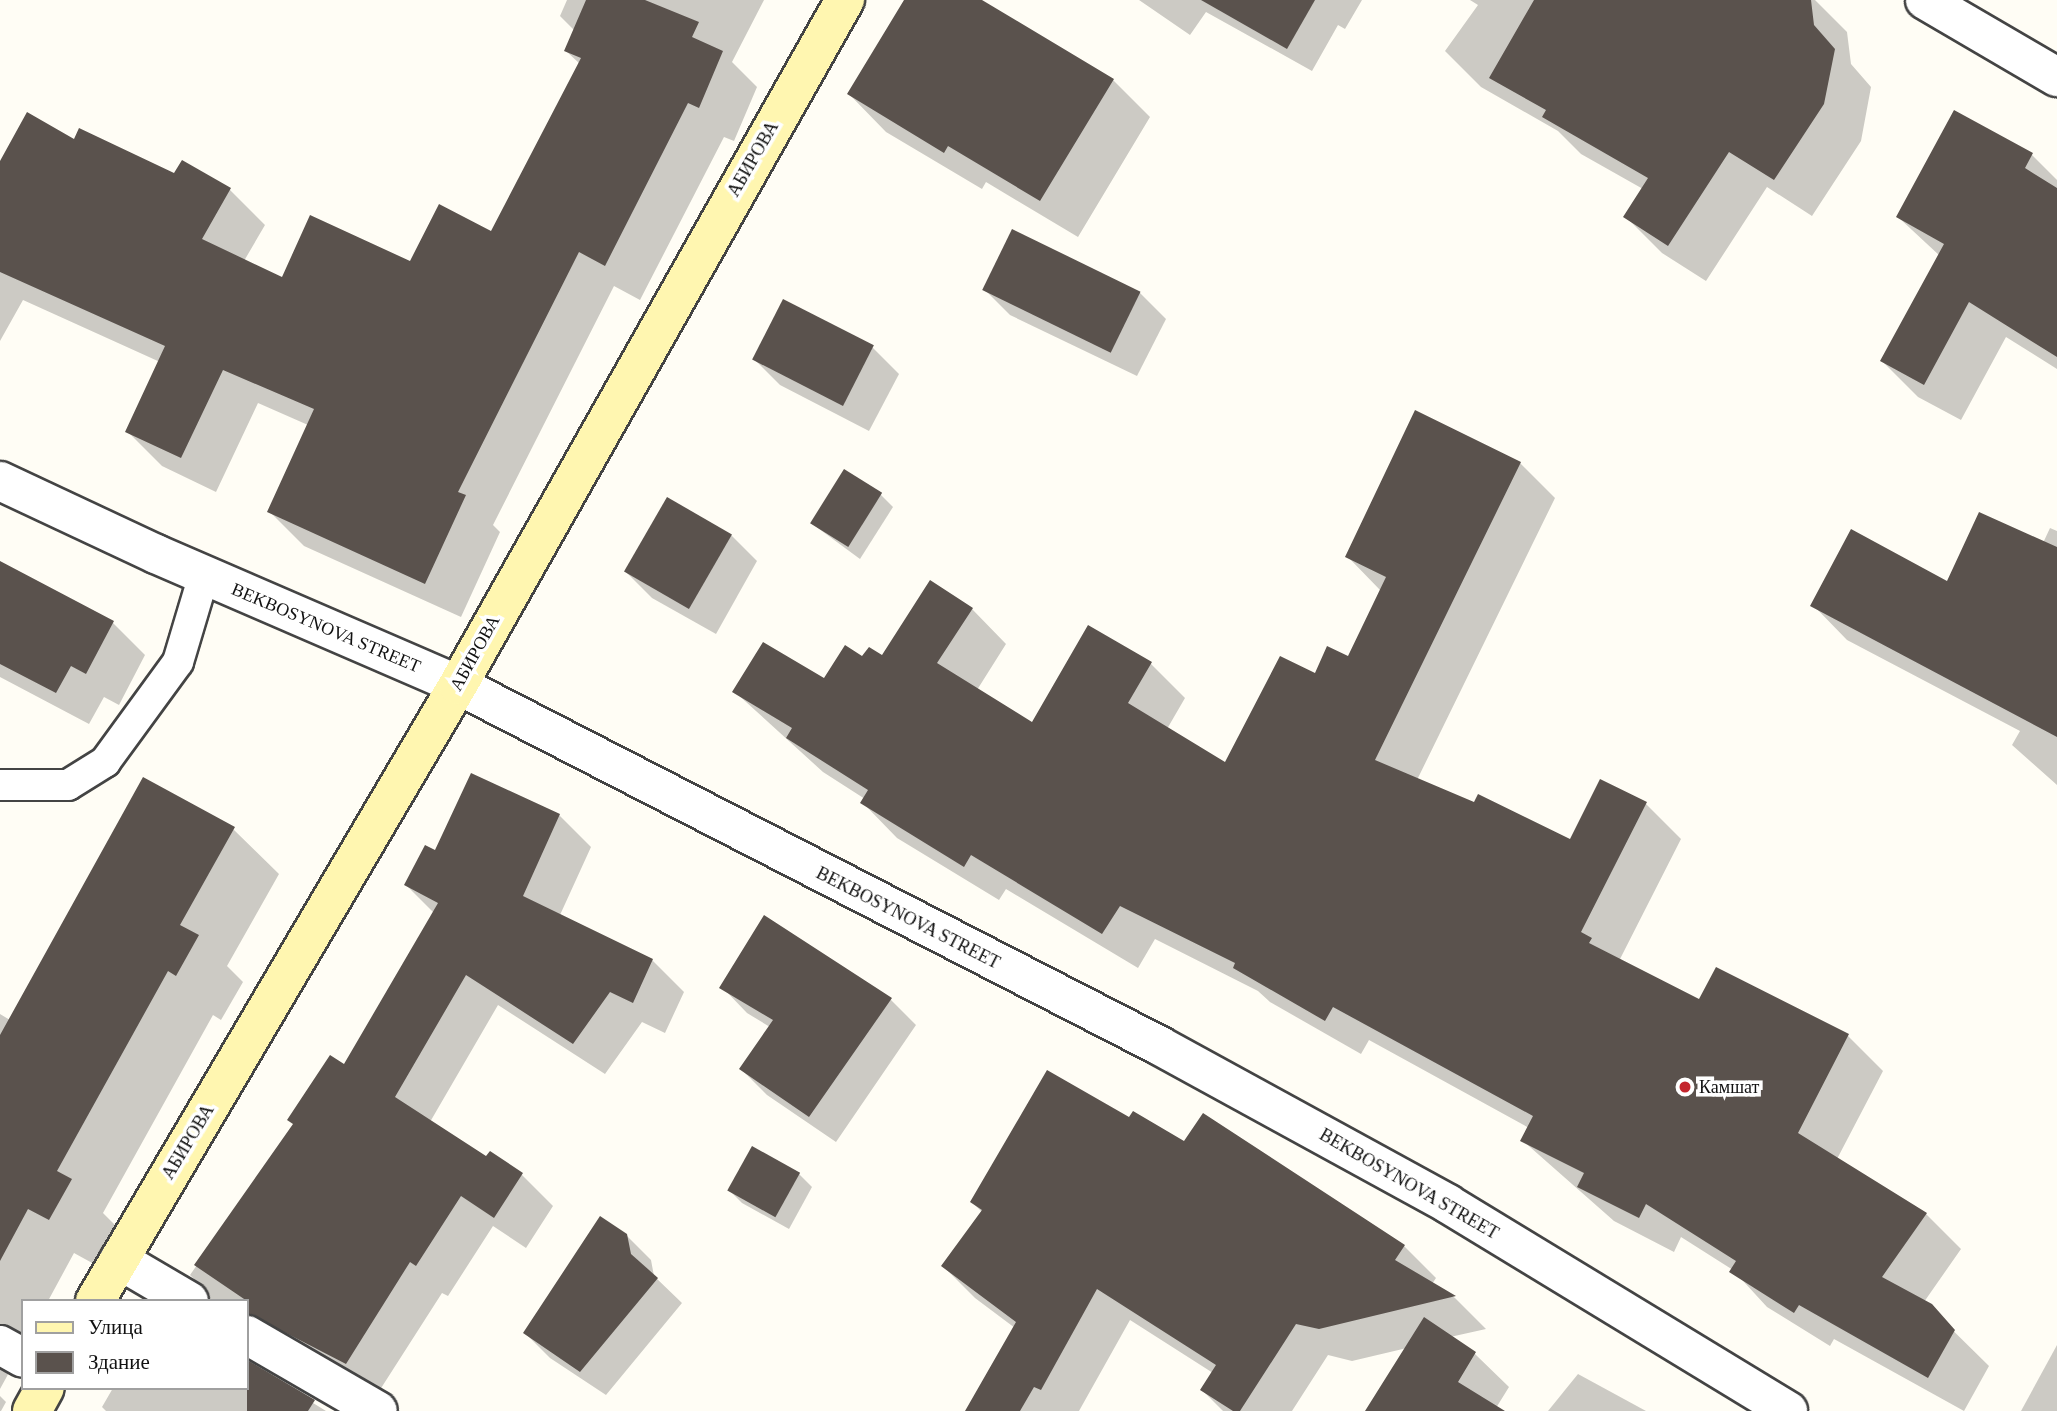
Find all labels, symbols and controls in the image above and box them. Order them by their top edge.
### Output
street label: АБИРОВА [723,117,783,201]
street label: BEKBOSYNOVA STREET [228,578,424,678]
street label: АБИРОВА [445,611,505,695]
street label: BEKBOSYNOVA STREET [812,862,1004,974]
place label: Камшат [1699,1076,1759,1098]
marker: Камшат [1677,1079,1693,1095]
street label: АБИРОВА [157,1101,219,1183]
street label: BEKBOSYNOVA STREET [1315,1124,1503,1244]
legend [21,1299,248,1390]
text: Улица [88,1315,143,1339]
text: Здание [88,1350,150,1374]

